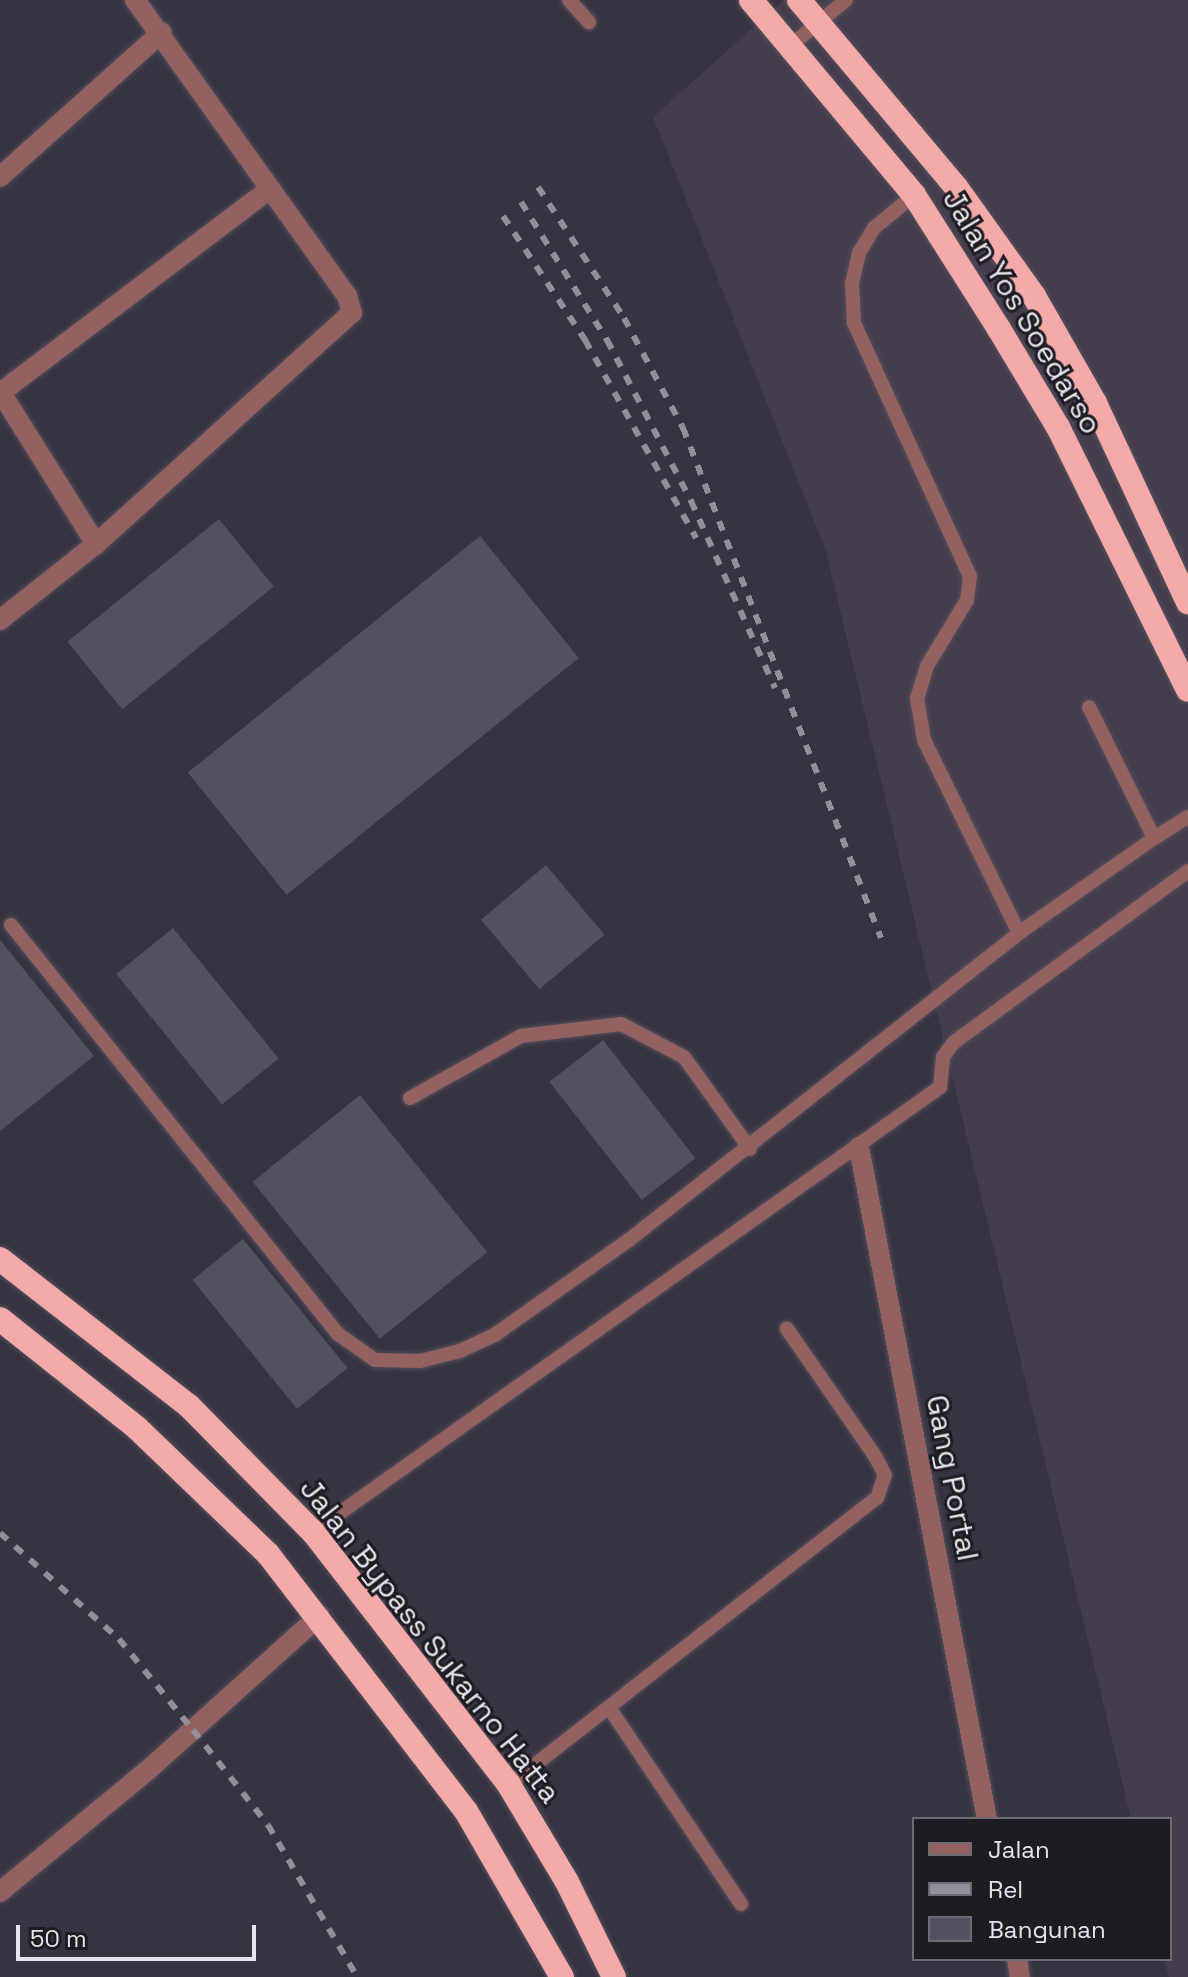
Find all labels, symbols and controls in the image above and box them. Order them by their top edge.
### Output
street label: Jalan Yos Soedarso [935,183,1109,441]
street label: Gang Portal [918,1392,986,1564]
street label: Jalan Bypass Sukarno Hatta [292,1471,568,1811]
legend [912,1817,1172,1961]
text: Jalan [988,1834,1050,1865]
text: Rel [988,1874,1023,1905]
scale bar [20,1909,260,1959]
text: Bangunan [988,1914,1106,1945]
text: 50 m [30,1923,87,1954]

